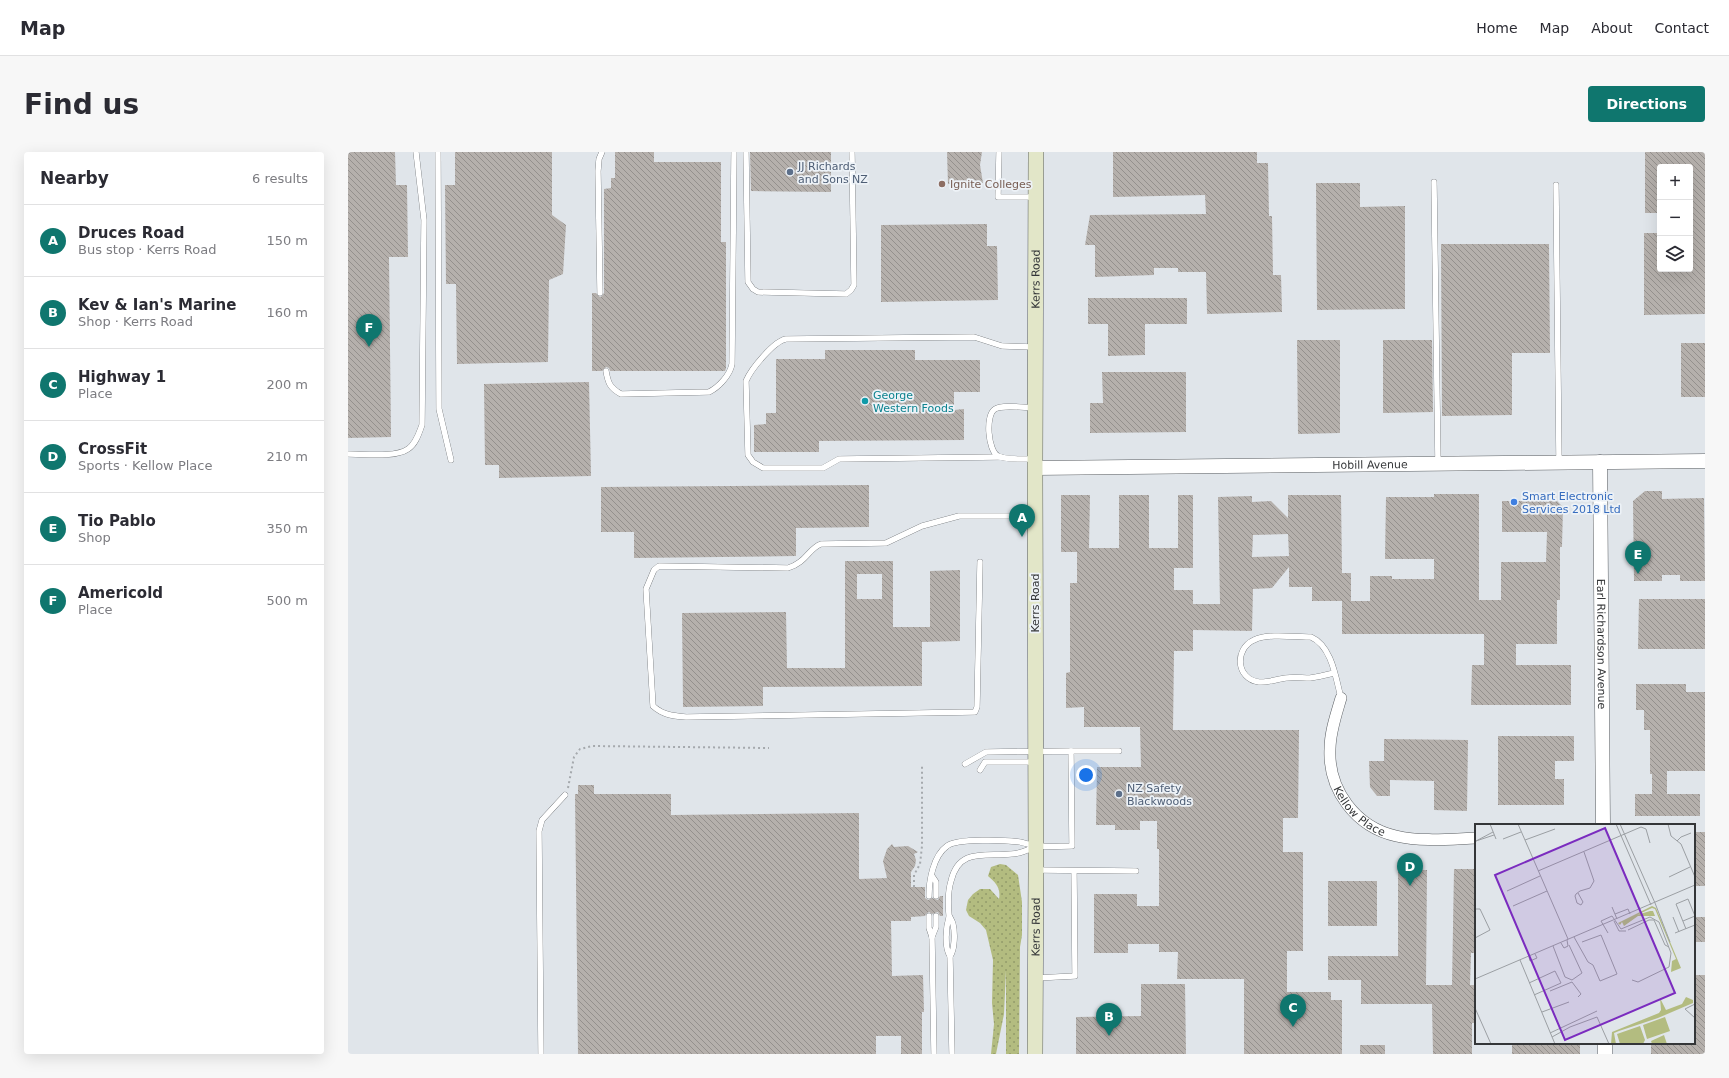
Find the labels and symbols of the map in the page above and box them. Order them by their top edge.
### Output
place label: JJ Richards and Sons NZ [797,160,868,186]
marker: JJ Richards and Sons NZ [785,167,795,177]
place label: Ignite Colleges [950,178,1032,191]
marker: Ignite Colleges [937,179,947,189]
street label: Kerrs Road [1030,249,1043,309]
pin: F [356,314,382,347]
place label: George Western Foods [873,389,954,415]
marker: George Western Foods [860,396,870,406]
street label: Hobill Avenue [1332,458,1408,472]
place label: Smart Electronic Services 2018 Ltd [1522,490,1621,516]
marker: Smart Electronic Services 2018 Ltd [1509,497,1519,507]
pin: A [1009,504,1035,537]
pin: E [1625,541,1651,574]
street label: Kerrs Road [1029,573,1042,633]
street label: Earl Richardson Avenue [1594,579,1608,710]
your location [1076,765,1096,785]
place label: NZ Safety Blackwoods [1127,782,1192,808]
street label: Kellow Place [1330,784,1387,839]
marker: NZ Safety Blackwoods [1114,789,1124,799]
inset map [1475,824,1695,1044]
pin: D [1397,853,1423,886]
street label: Kerrs Road [1030,897,1043,957]
pin: C [1280,994,1306,1027]
pin: B [1096,1003,1122,1036]

